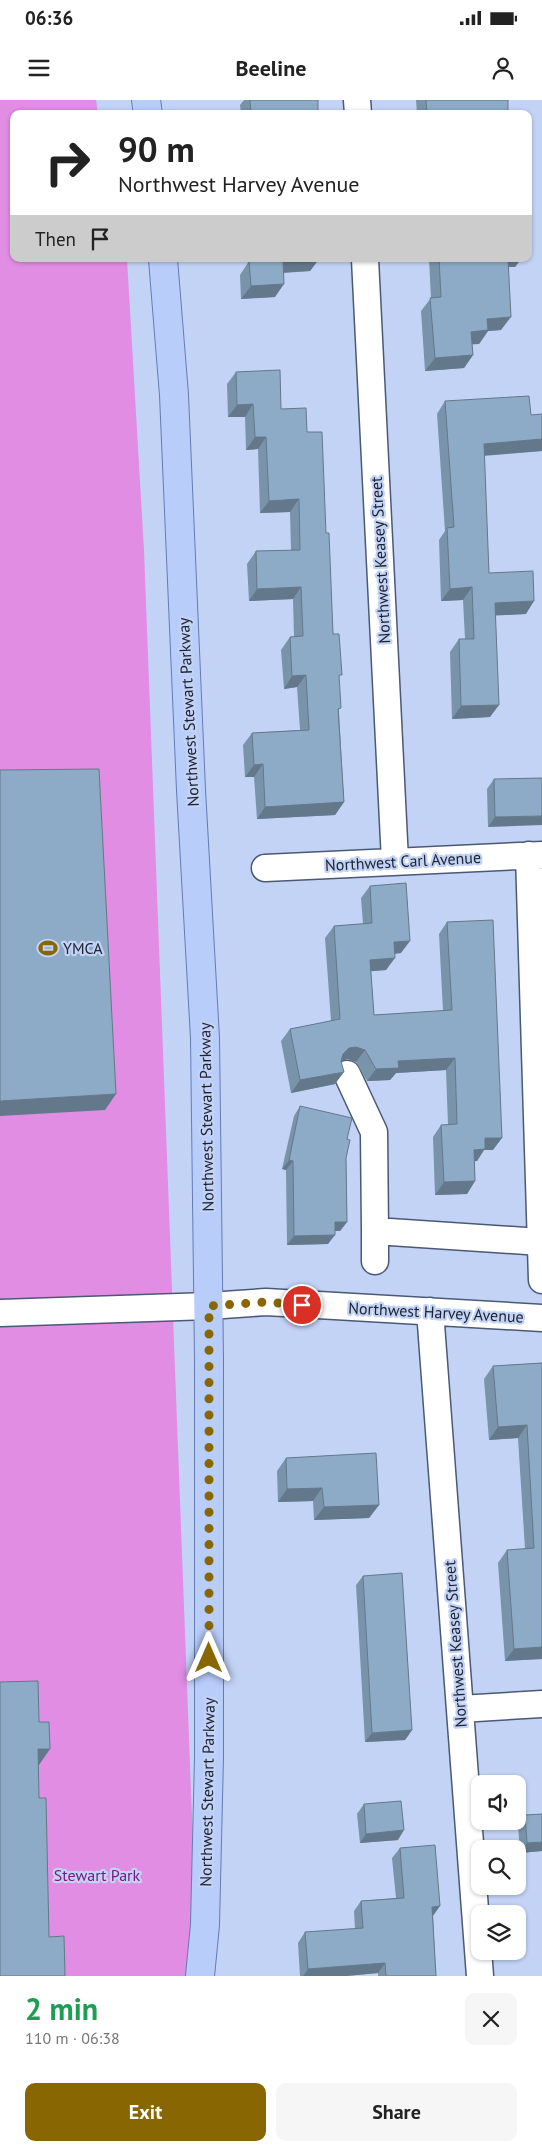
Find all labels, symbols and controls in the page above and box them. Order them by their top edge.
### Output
text: 06:36 [25,6,73,30]
icon: menu [25,54,53,82]
text: Beeline [236,54,306,82]
icon: person [489,54,517,82]
text: 90 m [118,126,195,172]
icon: right [35,130,100,195]
text: Northwest Harvey Avenue [118,170,360,198]
icon: arrive [86,225,114,253]
text: Then [35,227,76,251]
street label: Northwest Keasey Street [366,475,394,644]
street label: Northwest Stewart Parkway [173,616,203,807]
street label: Northwest Carl Avenue [324,847,482,875]
sports icon: YMCA [37,937,59,959]
place label: YMCA [63,938,103,958]
street label: Northwest Stewart Parkway [194,1022,218,1212]
pin [281,1284,323,1326]
icon: arrive [288,1291,316,1319]
street label: Northwest Harvey Avenue [348,1297,524,1327]
street label: Northwest Keasey Street [439,1559,471,1728]
position arrow [182,1631,234,1683]
street label: Northwest Stewart Parkway [195,1697,219,1887]
map controls [471,1775,526,1960]
button: sound [471,1775,526,1830]
button: search [471,1840,526,1895]
park label: Stewart Park [54,1865,141,1885]
button: layers [471,1905,526,1960]
text: 2 min [25,1989,98,2028]
button: close [465,1993,517,2045]
text: 110 m · 06:38 [25,2028,120,2048]
button: Exit [25,2083,266,2141]
button: Share [276,2083,517,2141]

